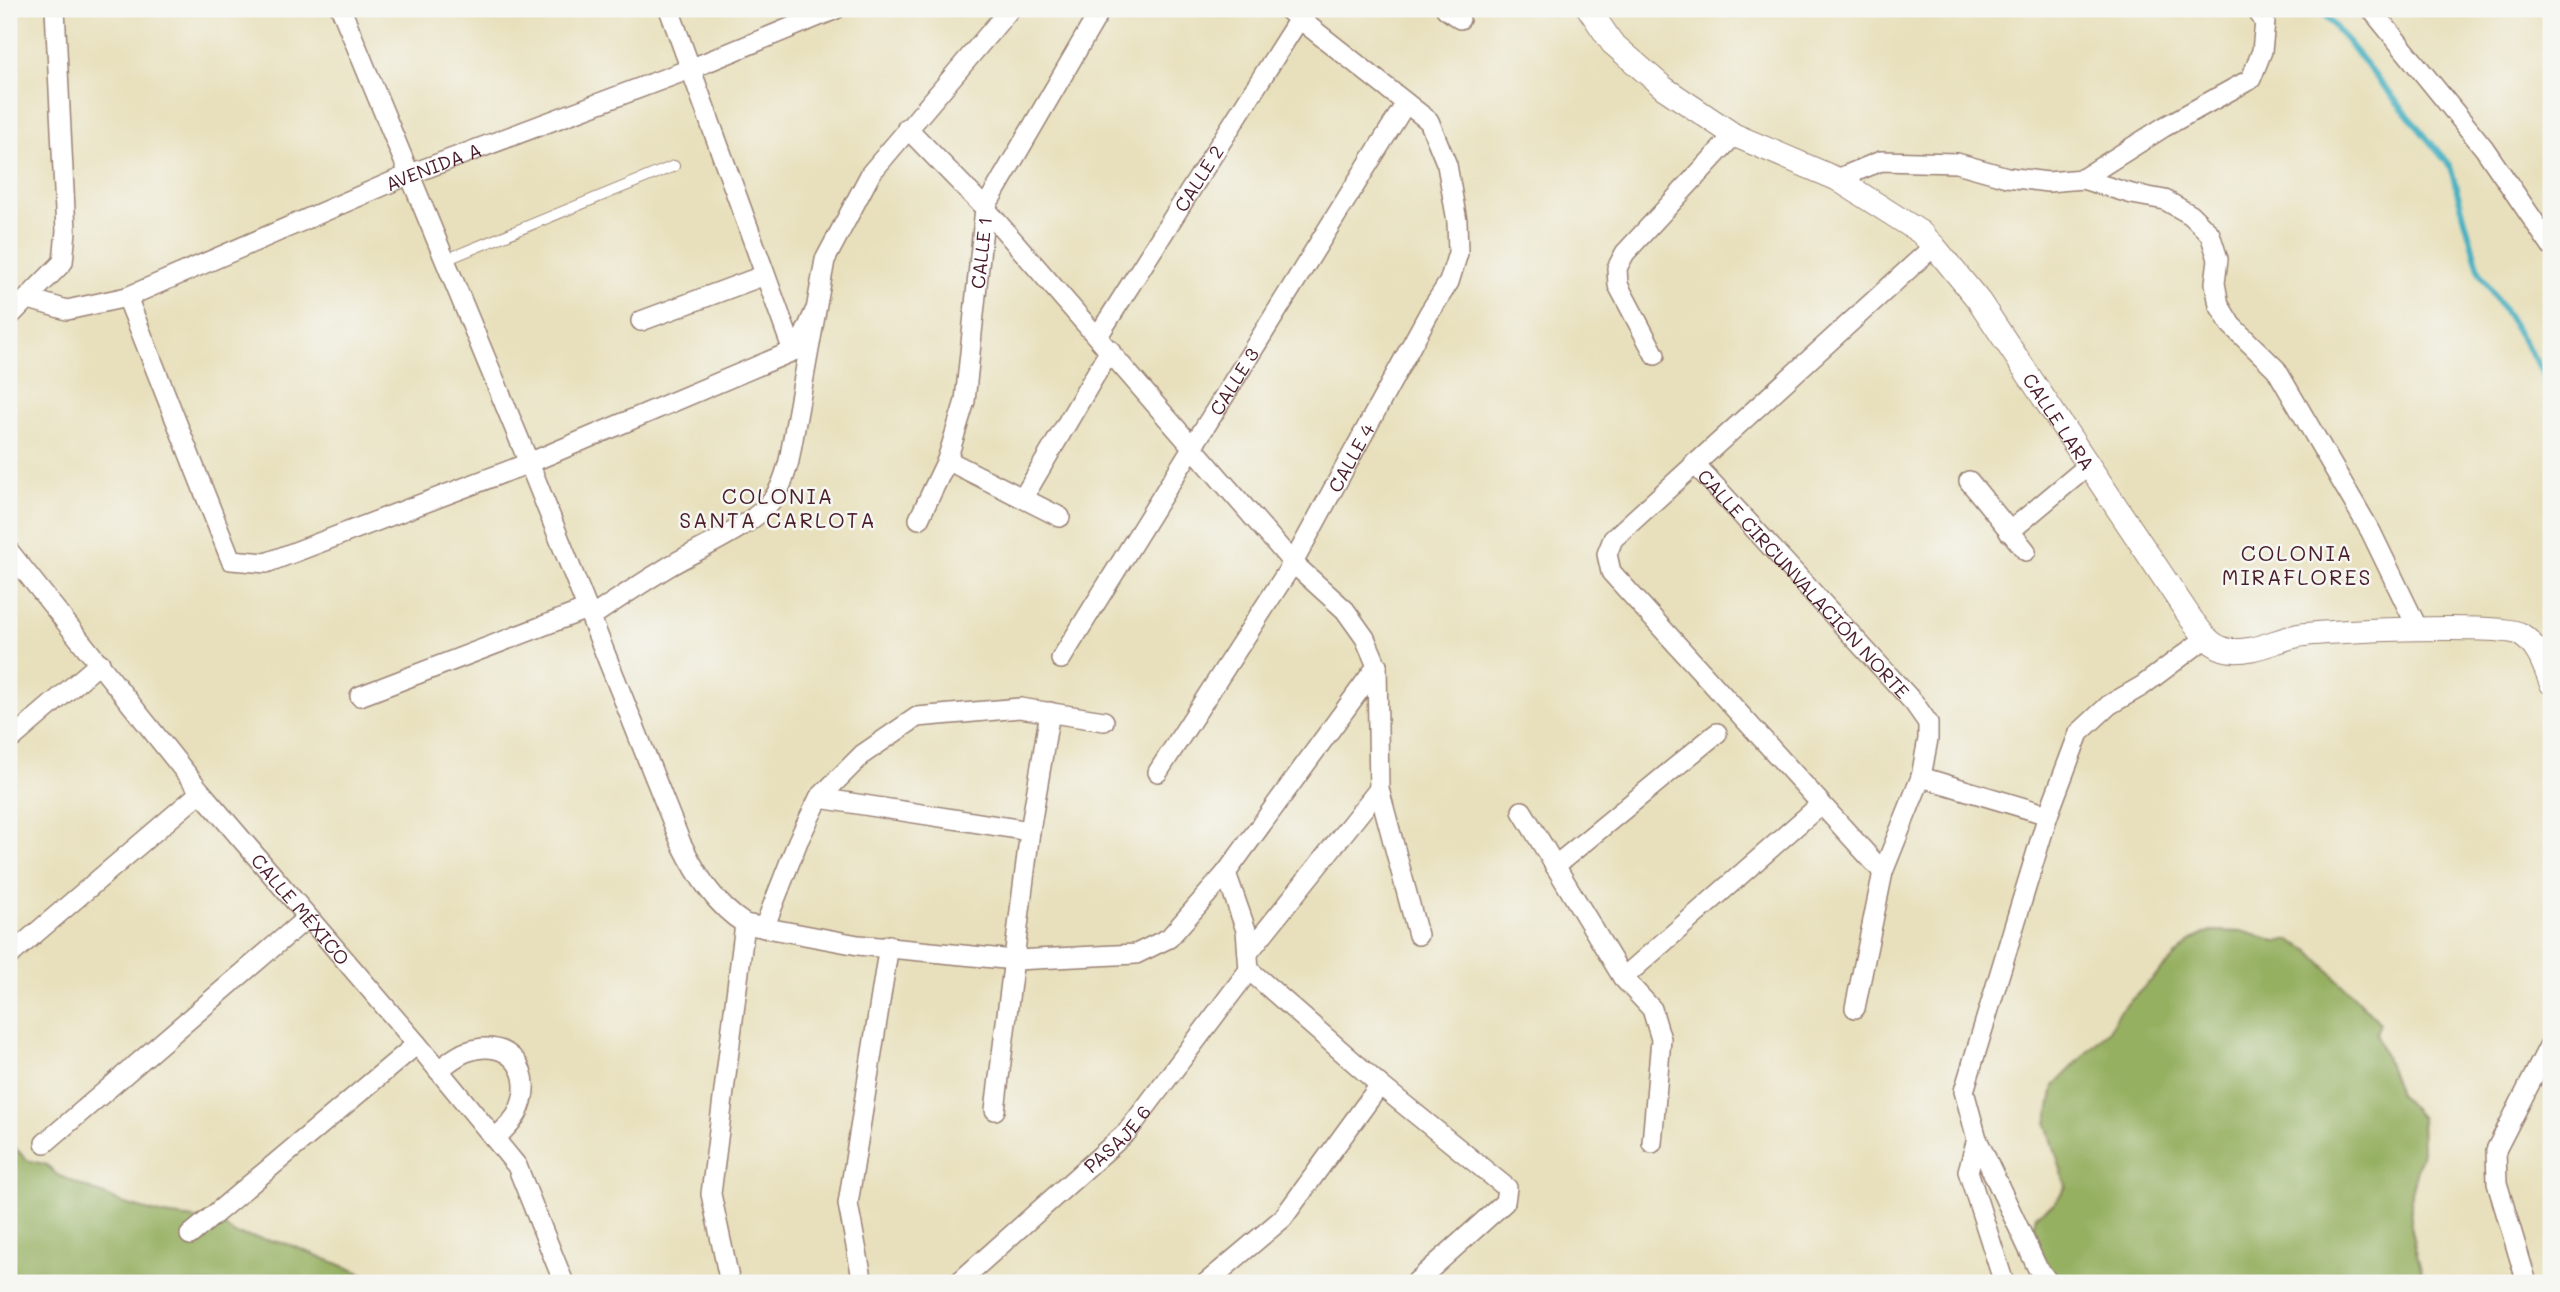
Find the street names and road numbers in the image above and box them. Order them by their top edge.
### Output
street label: AVENIDA A [381,136,485,196]
street label: CALLE 2 [1168,140,1229,216]
street label: CALLE 1 [964,216,997,290]
street label: CALLE 3 [1203,343,1264,420]
street label: CALLE LARA [2018,368,2101,475]
street label: CALLE 4 [1322,419,1379,496]
street label: CALLE CIRCUNVALACIÓN NORTE [1693,463,1916,703]
street label: CALLE MÉXICO [246,848,356,970]
street label: PASAJE 6 [1078,1099,1156,1178]

